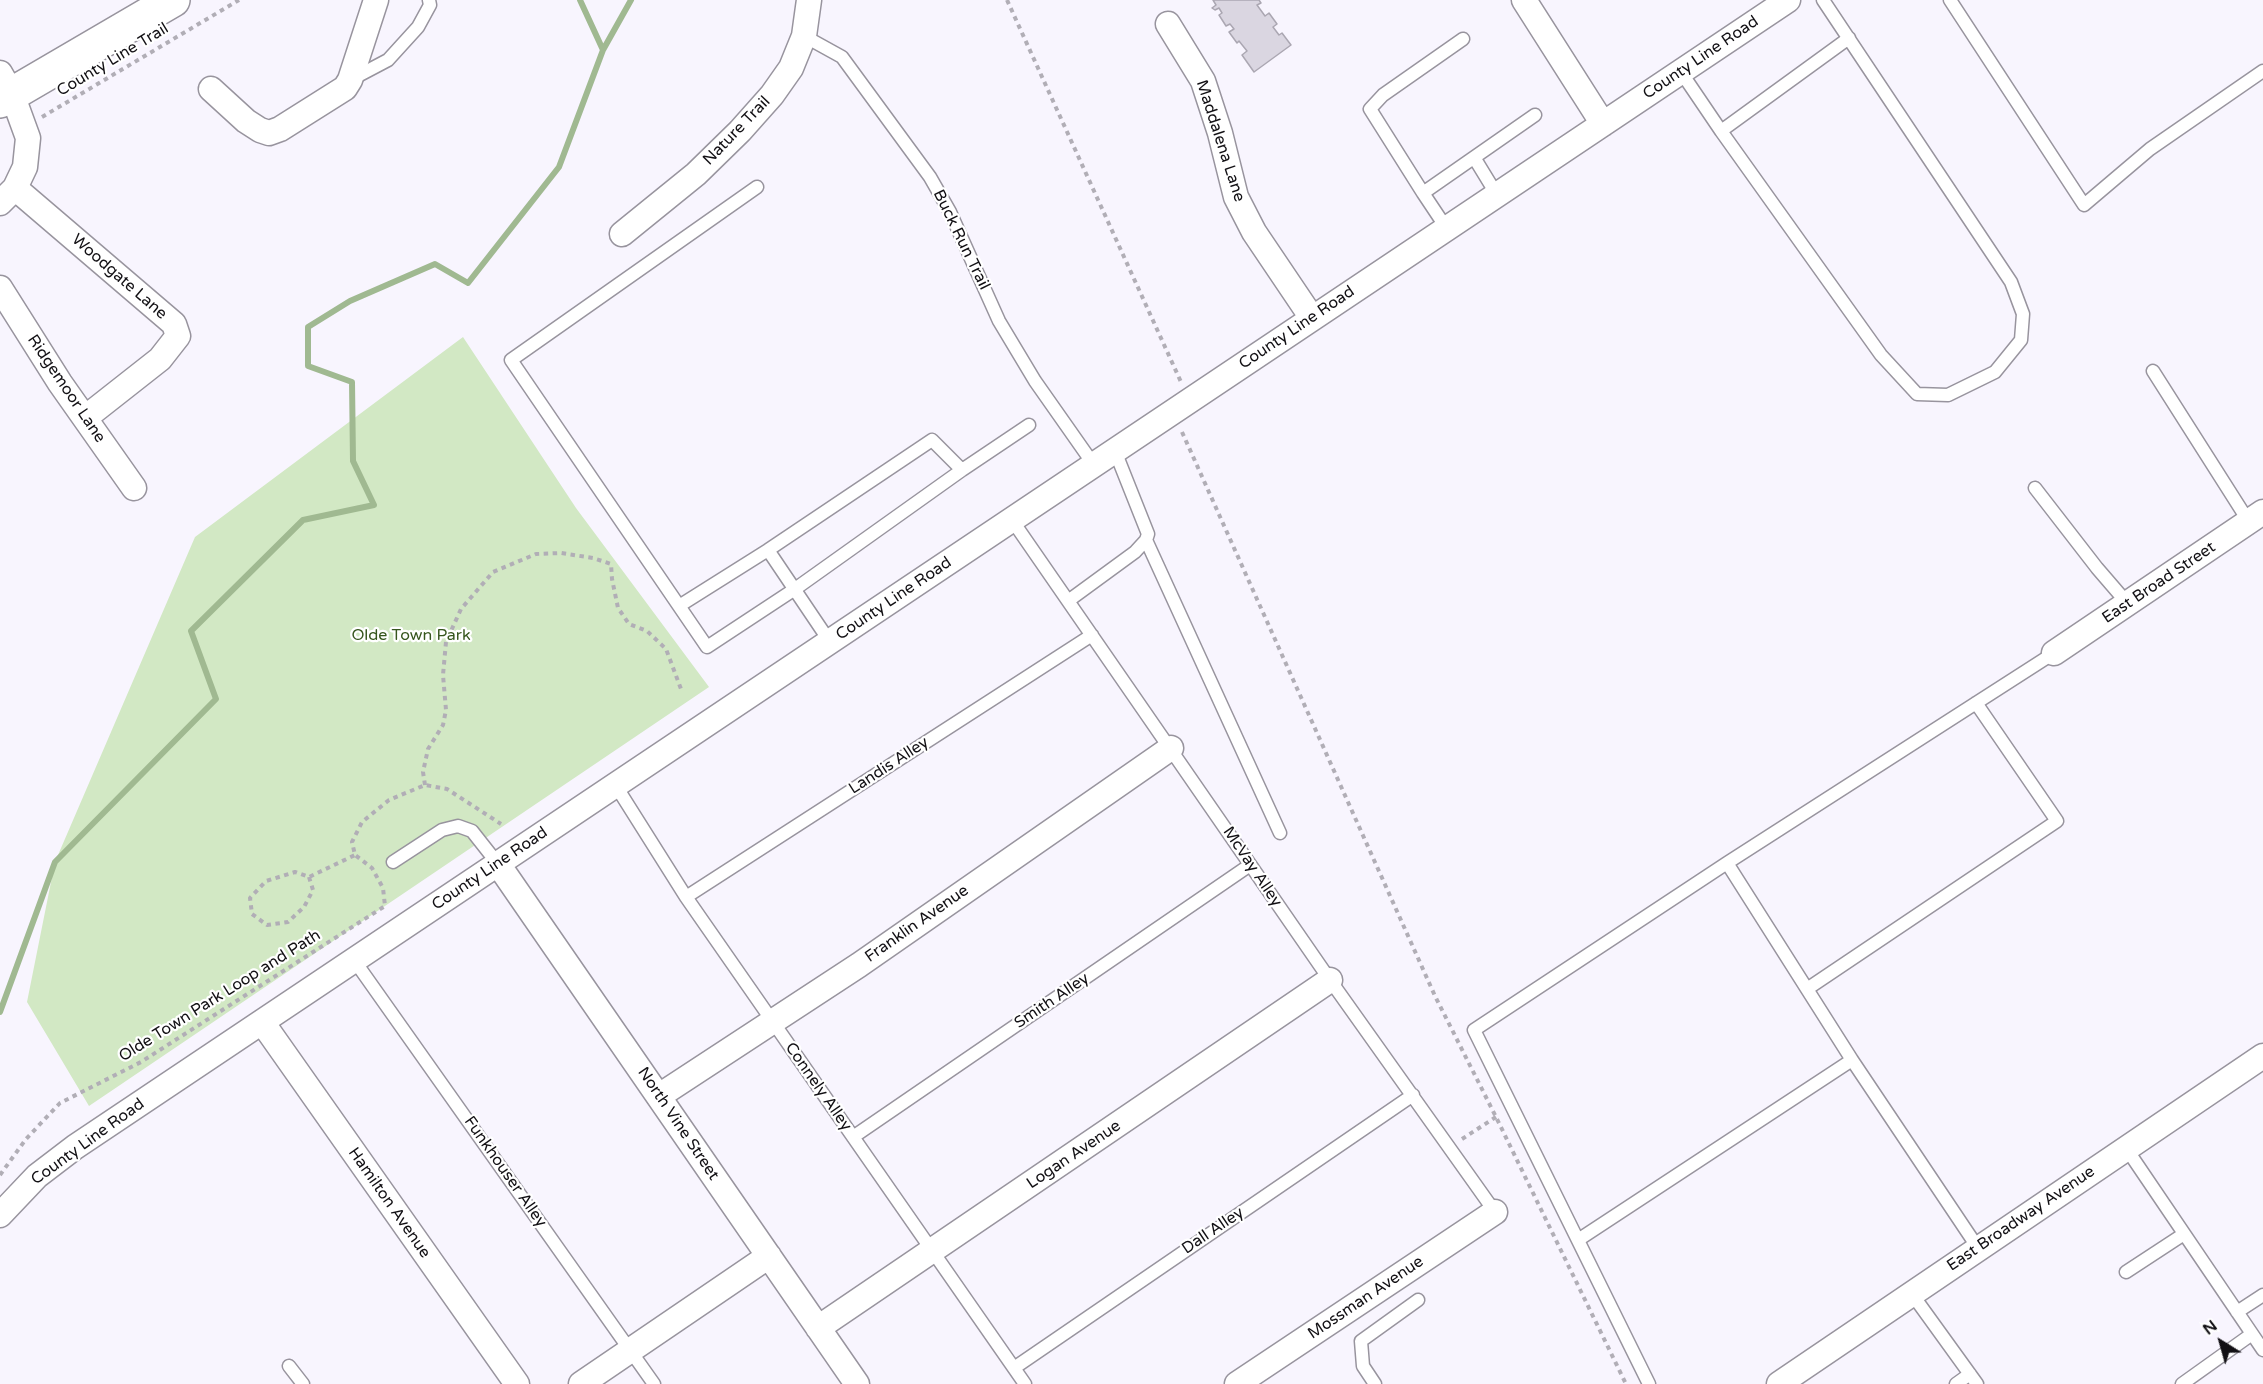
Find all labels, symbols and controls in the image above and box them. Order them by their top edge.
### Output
street label: County Line Road [1640,12,1762,104]
street label: County Line Trail [54,19,172,101]
street label: Maddalena Lane [1191,78,1249,204]
street label: Nature Trail [699,93,775,169]
street label: Buck Run Trail [928,187,994,293]
street label: Woodgate Lane [67,230,171,324]
street label: County Line Road [1236,282,1358,374]
street label: Ridgemoor Lane [23,331,109,447]
street label: East Broad Street [2099,538,2219,628]
street label: County Line Road [833,553,955,645]
park label: Olde Town Park [351,626,471,646]
street label: Landis Alley [846,733,932,799]
street label: County Line Road [429,823,551,915]
street label: McVay Alley [1218,823,1286,911]
street label: Franklin Avenue [862,881,972,967]
street label: Olde Town Park Loop and Path [116,926,324,1066]
street label: Smith Alley [1011,969,1093,1033]
street label: Connely Alley [781,1039,855,1135]
street label: North Vine Street [633,1064,723,1184]
street label: County Line Road [28,1095,148,1189]
street label: Funkhouser Alley [460,1113,550,1231]
street label: Logan Avenue [1023,1117,1125,1193]
street label: Hamilton Avenue [344,1144,434,1262]
street label: East Broadway Avenue [1943,1162,2099,1276]
street label: Dall Alley [1178,1203,1248,1259]
street label: Mossman Avenue [1305,1252,1427,1344]
north arrow [2191,1312,2251,1372]
text: N [2199,1316,2221,1339]

